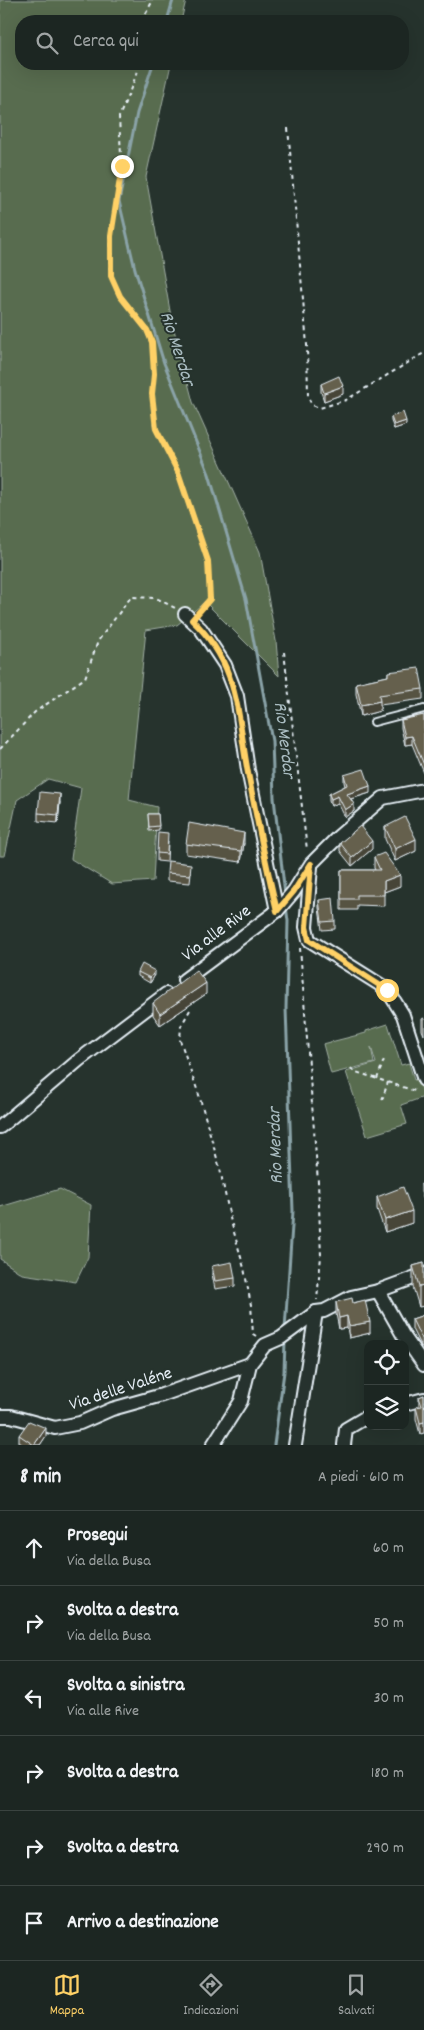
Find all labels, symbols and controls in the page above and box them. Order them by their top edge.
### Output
search box [15,15,409,70]
icon: search [33,29,61,57]
text: Cerca qui [73,29,139,56]
route end [111,155,134,178]
water label: Rio Merdar [151,308,201,392]
water label: Rio Merdar [265,700,301,782]
street label: Via alle Rive [177,900,257,968]
route start [376,979,399,1002]
water label: Rio Merdar [262,1105,292,1185]
map controls [364,1340,409,1430]
button: locate [364,1340,409,1385]
street label: Via delle Valéne [66,1362,176,1418]
button: layers [364,1385,409,1430]
text: 8 min [20,1463,61,1493]
text: A piedi · 610 m [318,1466,404,1489]
text: Prosegui [67,1523,127,1550]
icon: ahead [20,1534,48,1562]
text: 60 m [373,1537,404,1560]
text: Via della Busa [67,1550,151,1573]
text: Svolta a destra [67,1598,178,1625]
icon: right [20,1609,48,1637]
text: 50 m [373,1612,404,1635]
text: Via della Busa [67,1625,151,1648]
text: Svolta a sinistra [67,1673,185,1700]
icon: left [20,1684,48,1712]
text: 30 m [374,1687,404,1710]
text: Via alle Rive [67,1700,139,1723]
icon: right [20,1759,48,1787]
text: Svolta a destra [67,1760,178,1787]
text: 180 m [371,1762,404,1785]
icon: right [20,1834,48,1862]
text: Svolta a destra [67,1835,178,1862]
text: 290 m [366,1837,404,1860]
icon: arrive [20,1909,48,1937]
text: Arrivo a destinazione [67,1910,219,1937]
tab: Mappa [50,1971,84,2021]
tab: Indicazioni [183,1971,239,2021]
tab: Salvati [338,1971,374,2021]

